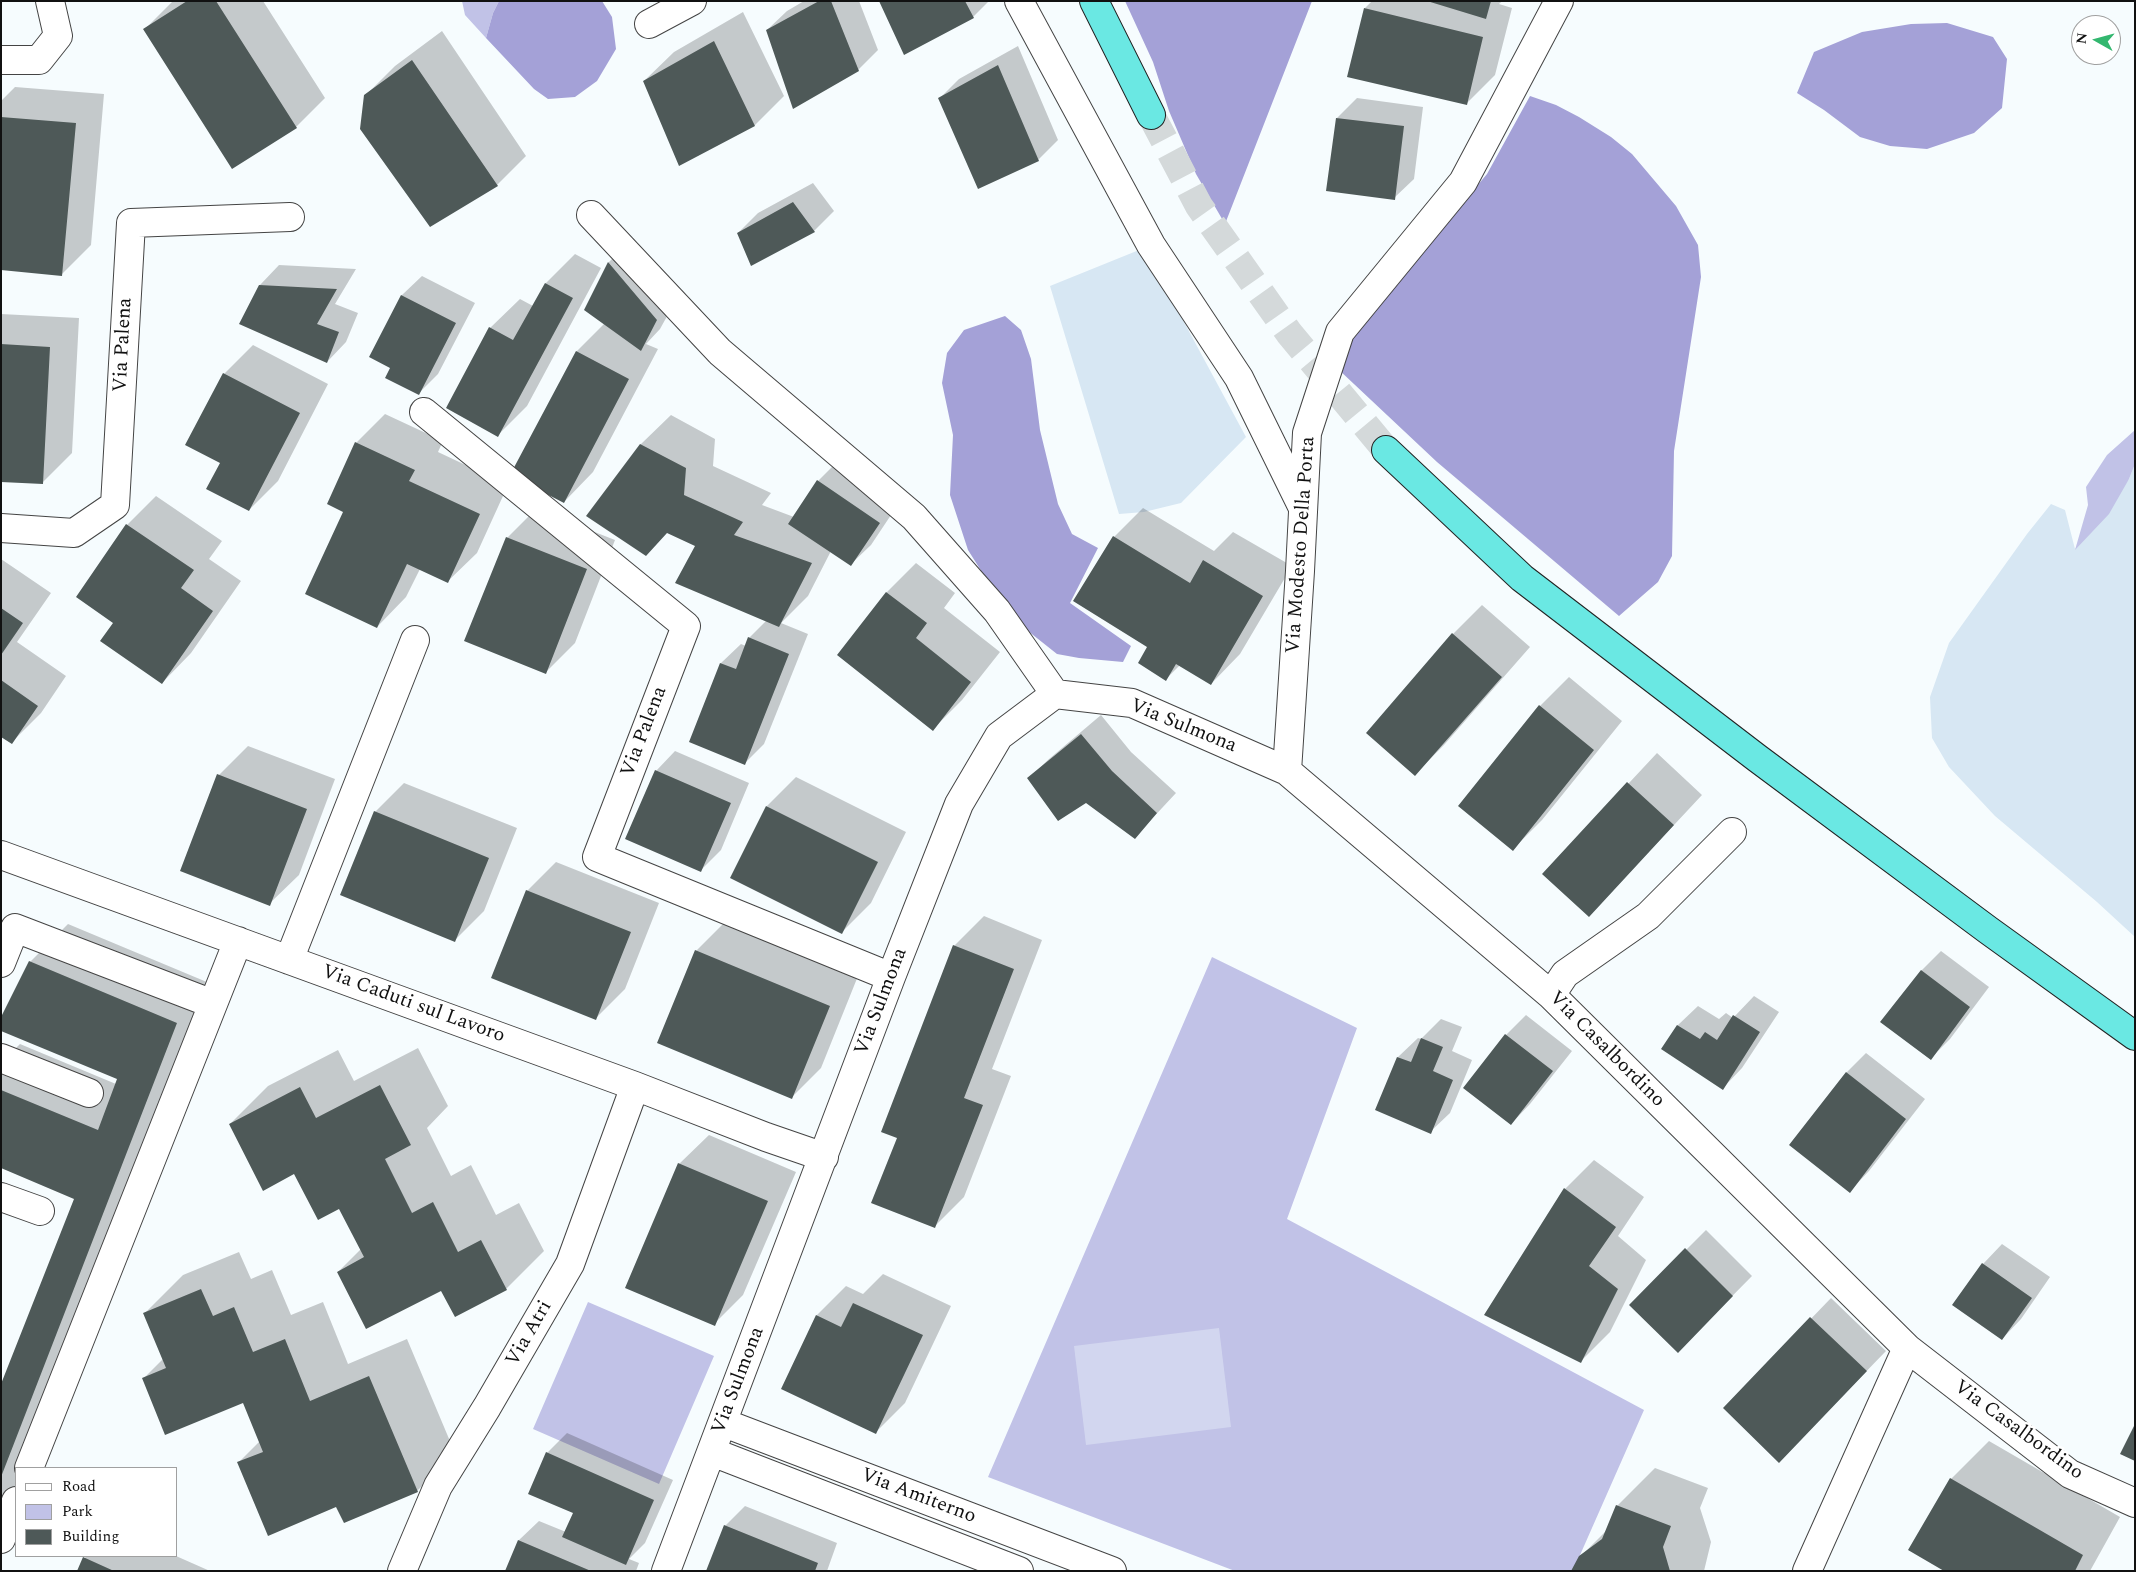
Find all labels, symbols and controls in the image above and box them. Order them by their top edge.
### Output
north arrow [2071,15,2121,65]
text: N [2070,31,2093,45]
street label: Via Palena [110,297,138,393]
street label: Via Modesto Della Porta [1282,436,1322,654]
street label: Via Palena [617,683,673,781]
street label: Via Sulmona [1126,695,1240,759]
street label: Via Sulmona [851,945,913,1059]
street label: Via Caduti sul Lavoro [318,961,508,1049]
street label: Via Casalbordino [1543,987,1669,1113]
street label: Via Atri [502,1297,558,1371]
street label: Via Sulmona [708,1324,770,1438]
street label: Via Casalbordino [1949,1376,2087,1486]
street label: Via Amiterno [857,1464,979,1530]
legend [15,1467,178,1557]
text: Road [62,1475,96,1498]
text: Park [62,1500,93,1523]
text: Building [62,1525,119,1548]

